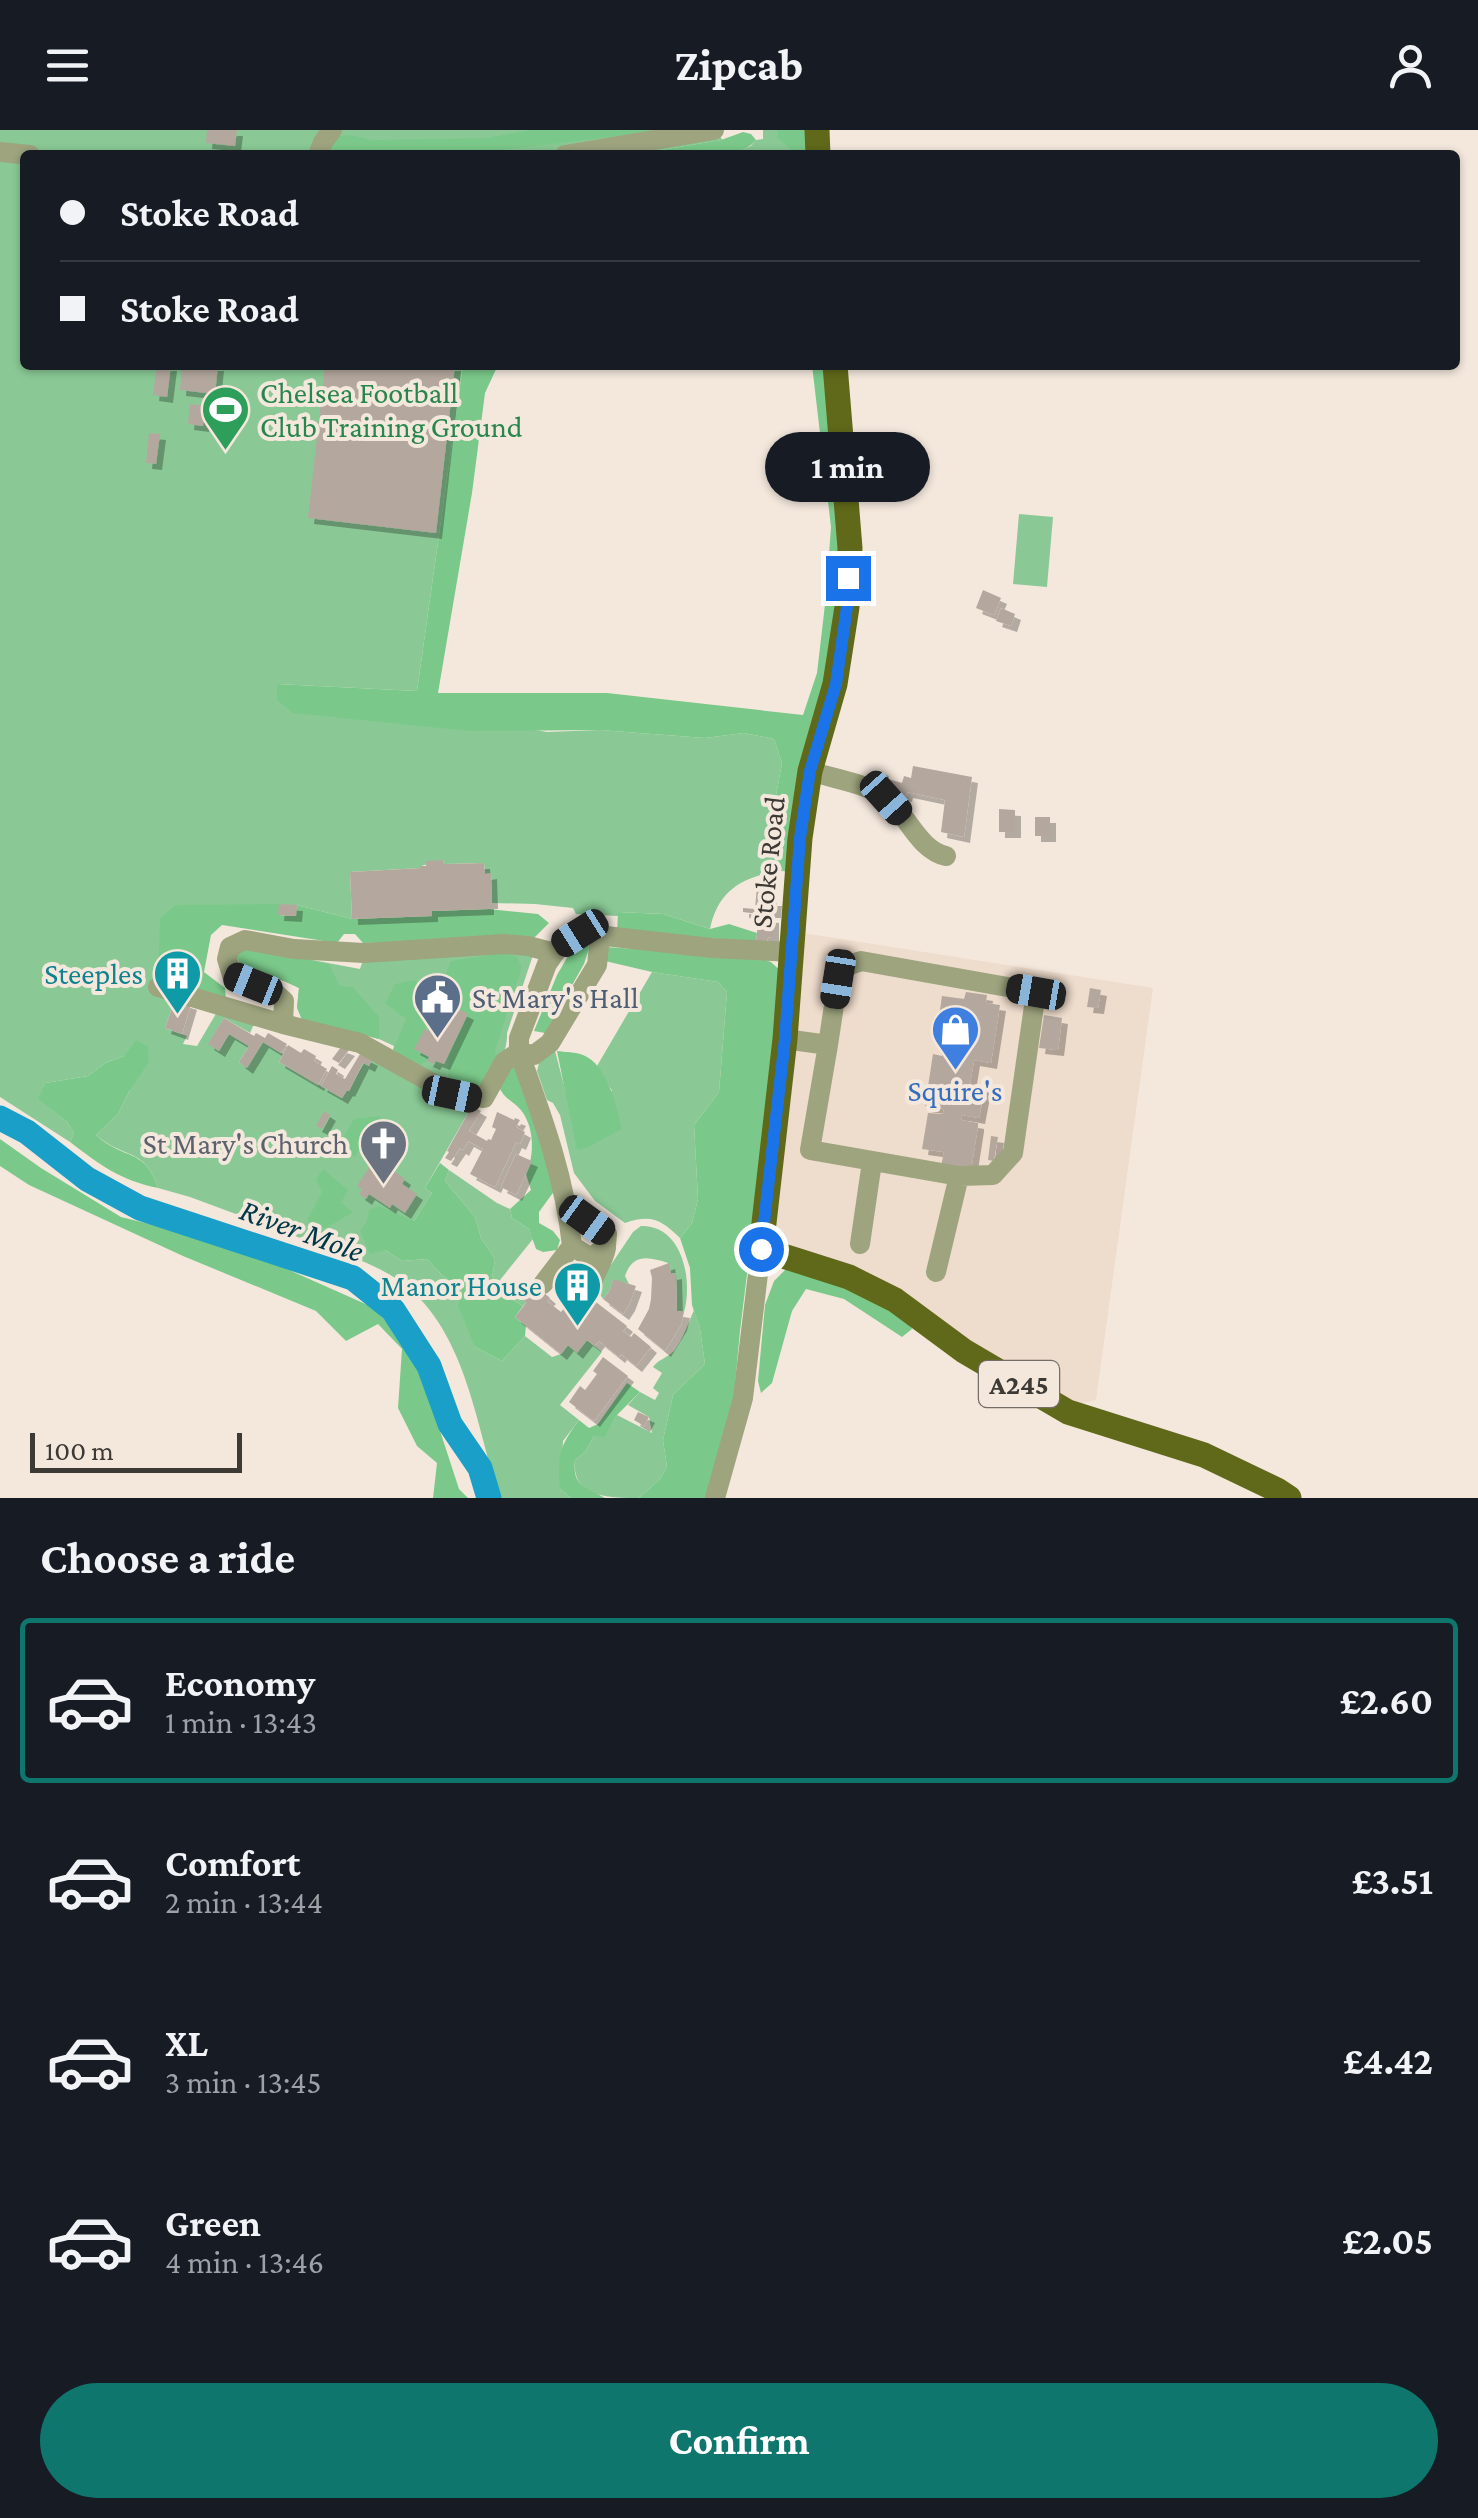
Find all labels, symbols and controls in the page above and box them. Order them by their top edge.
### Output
icon: menu [40,38,95,93]
icon: person [1383,38,1438,93]
text: Zipcab [675,40,803,90]
text: Stoke Road [120,192,299,234]
text: Stoke Road [120,288,299,330]
place label: Chelsea Football Club Training Ground [260,376,523,444]
sports icon: Chelsea Football Club Training Ground [199,384,251,452]
callout: 1 min [766,433,930,503]
text: 1 min [811,449,884,485]
route end [826,556,871,601]
car [855,766,917,830]
street label: Stoke Road [744,794,791,930]
car [547,904,613,962]
car [818,947,858,1011]
building icon: Steeples [152,948,204,1016]
place label: Steeples [44,957,143,991]
car [220,959,286,1009]
public building icon: St Mary's Hall [411,972,463,1040]
car [1004,972,1068,1012]
place label: St Mary's Hall [472,981,639,1015]
shop icon: Squire's [929,1004,981,1072]
car [420,1073,484,1115]
place label: Squire's [908,1074,1002,1108]
church icon: St Mary's Church [357,1118,409,1186]
place label: St Mary's Church [143,1127,348,1161]
car [554,1190,620,1250]
water label: River Mole [235,1191,369,1269]
route start [739,1227,784,1272]
building icon: Manor House [551,1260,603,1328]
place label: Manor House [380,1269,542,1302]
road number: A245 [979,1361,1059,1407]
scale bar [30,1428,242,1472]
text: 100 m [45,1435,114,1466]
text: Choose a ride [40,1533,295,1583]
icon: car [45,1656,135,1746]
text: Economy [165,1662,315,1704]
text: £2.60 [1340,1680,1433,1722]
text: 1 min · 13:43 [165,1704,317,1740]
icon: car [45,1836,135,1926]
text: Comfort [165,1842,301,1884]
text: £3.51 [1352,1860,1433,1902]
text: 2 min · 13:44 [165,1884,323,1920]
icon: car [45,2016,135,2106]
text: XL [165,2022,208,2064]
text: £4.42 [1343,2040,1433,2082]
text: 3 min · 13:45 [165,2064,322,2100]
icon: car [45,2196,135,2286]
text: Green [165,2202,261,2244]
text: £2.05 [1342,2220,1433,2262]
text: 4 min · 13:46 [165,2244,324,2280]
button: Confirm [40,2383,1438,2498]

